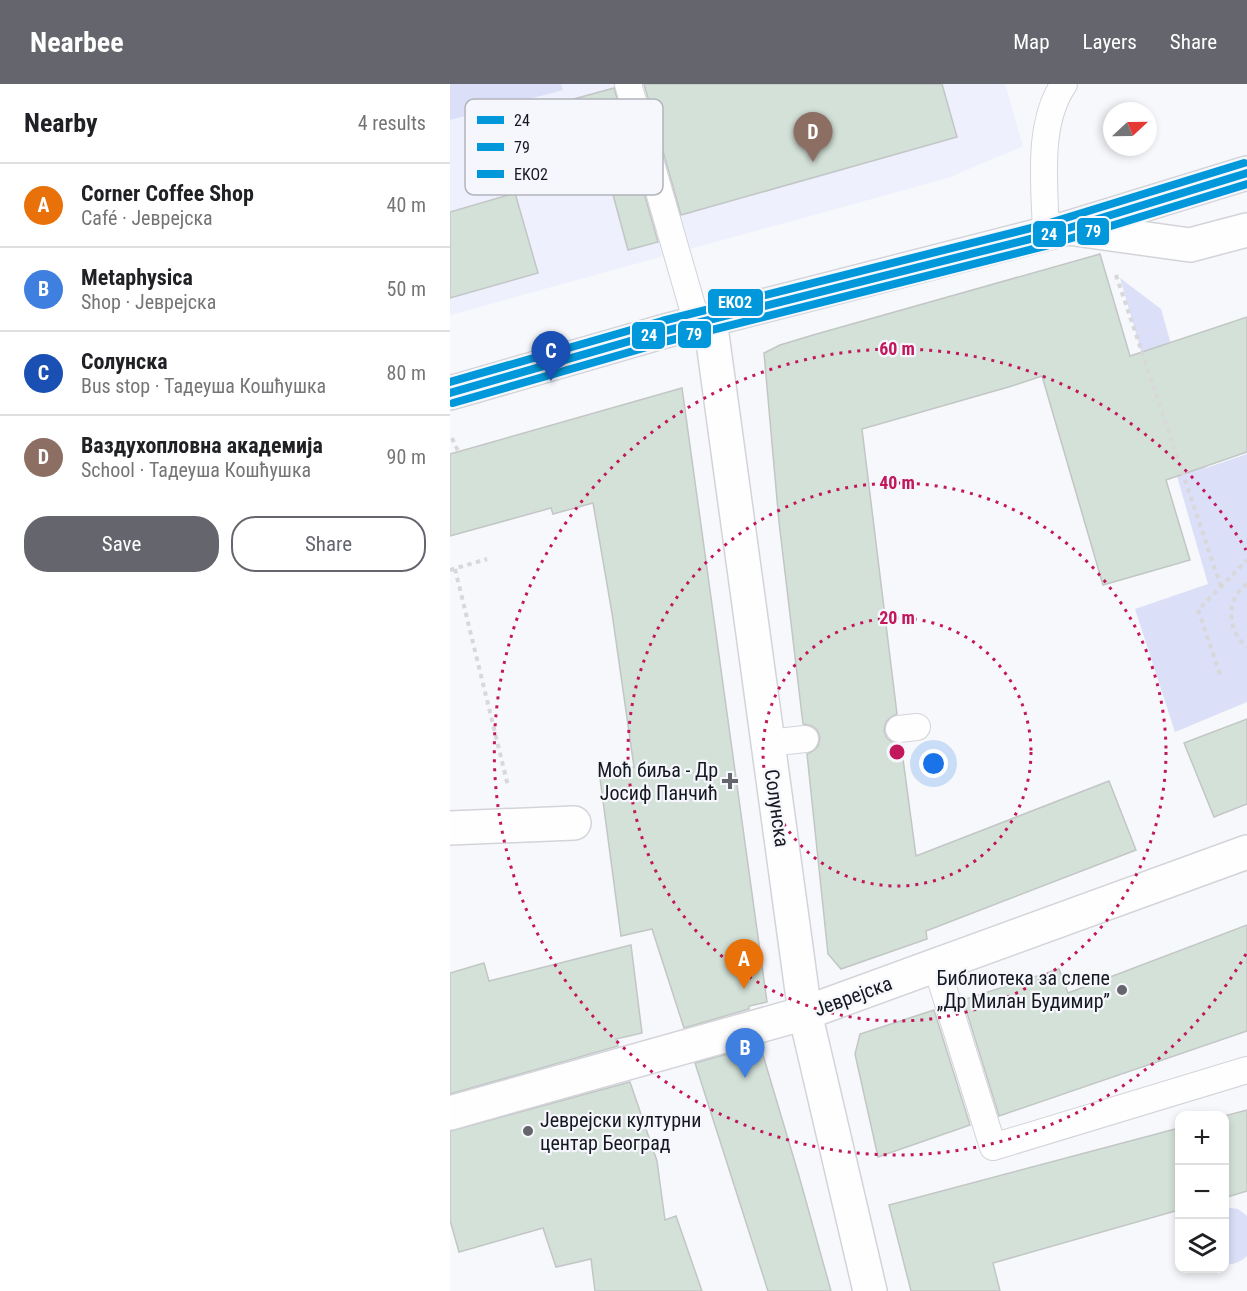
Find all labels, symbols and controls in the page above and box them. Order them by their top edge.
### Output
text: Nearbee [30,26,124,59]
text: Map [1013,30,1050,54]
text: Layers [1083,30,1137,54]
text: Share [1170,30,1217,54]
legend [465,99,663,195]
north arrow [1103,102,1157,156]
text: Nearby [24,108,98,138]
text: 4 results [358,111,426,135]
text: 24 [514,111,530,130]
pin: D [794,112,832,162]
text: 79 [514,138,530,157]
text: EKO2 [514,165,548,184]
text: Corner Coffee Shop [81,181,254,206]
text: A [38,193,49,217]
text: 40 m [387,193,426,217]
text: Café · Јеврејска [81,206,213,230]
line badge: 79 [1076,217,1110,246]
line badge: 24 [1032,220,1067,248]
text: 79 [1085,222,1101,241]
text: 24 [1041,225,1057,244]
text: Metaphysica [81,265,193,290]
text: B [38,277,49,301]
text: 50 m [387,277,426,301]
line badge: EKO2 [707,288,764,317]
text: Shop · Јеврејска [81,290,216,314]
text: EKO2 [718,293,752,312]
line badge: 79 [677,320,712,349]
line badge: 24 [631,321,666,350]
text: 79 [686,325,702,344]
text: 24 [641,326,657,345]
pin: C [532,332,570,381]
text: 60 m [879,338,915,359]
text: Солунска [81,349,168,374]
text: C [38,361,49,385]
text: 80 m [387,361,426,385]
text: Bus stop · Тадеуша Кошћушка [81,374,326,398]
text: Ваздухопловна академија [81,433,323,458]
text: D [38,445,49,469]
text: 90 m [387,445,426,469]
text: School · Тадеуша Кошћушка [81,458,311,482]
text: 40 m [879,472,915,493]
button: Save [24,516,219,572]
button: Share [231,516,426,572]
text: 20 m [879,607,915,628]
centre of rings [887,742,907,762]
your location [919,749,948,778]
place label: Моћ биља - Др Јосиф Панчић [597,758,718,805]
street label: Солунска [760,768,794,848]
marker: Моћ биља - Др Јосиф Панчић [723,774,737,788]
pin: A [724,940,764,989]
place label: Библиотека за слепе „Др Милан Будимир” [937,966,1110,1013]
street label: Јеврејска [811,971,895,1021]
marker: Библиотека за слепе „Др Милан Будимир” [1115,983,1129,997]
pin: B [726,1028,764,1078]
place label: Јеврејски културни центар Београд [540,1108,701,1155]
map controls [1175,1111,1229,1273]
button: + [1175,1111,1229,1165]
marker: Јеврејски културни центар Београд [521,1124,535,1138]
button: − [1175,1165,1229,1219]
button: layers [1175,1219,1229,1273]

